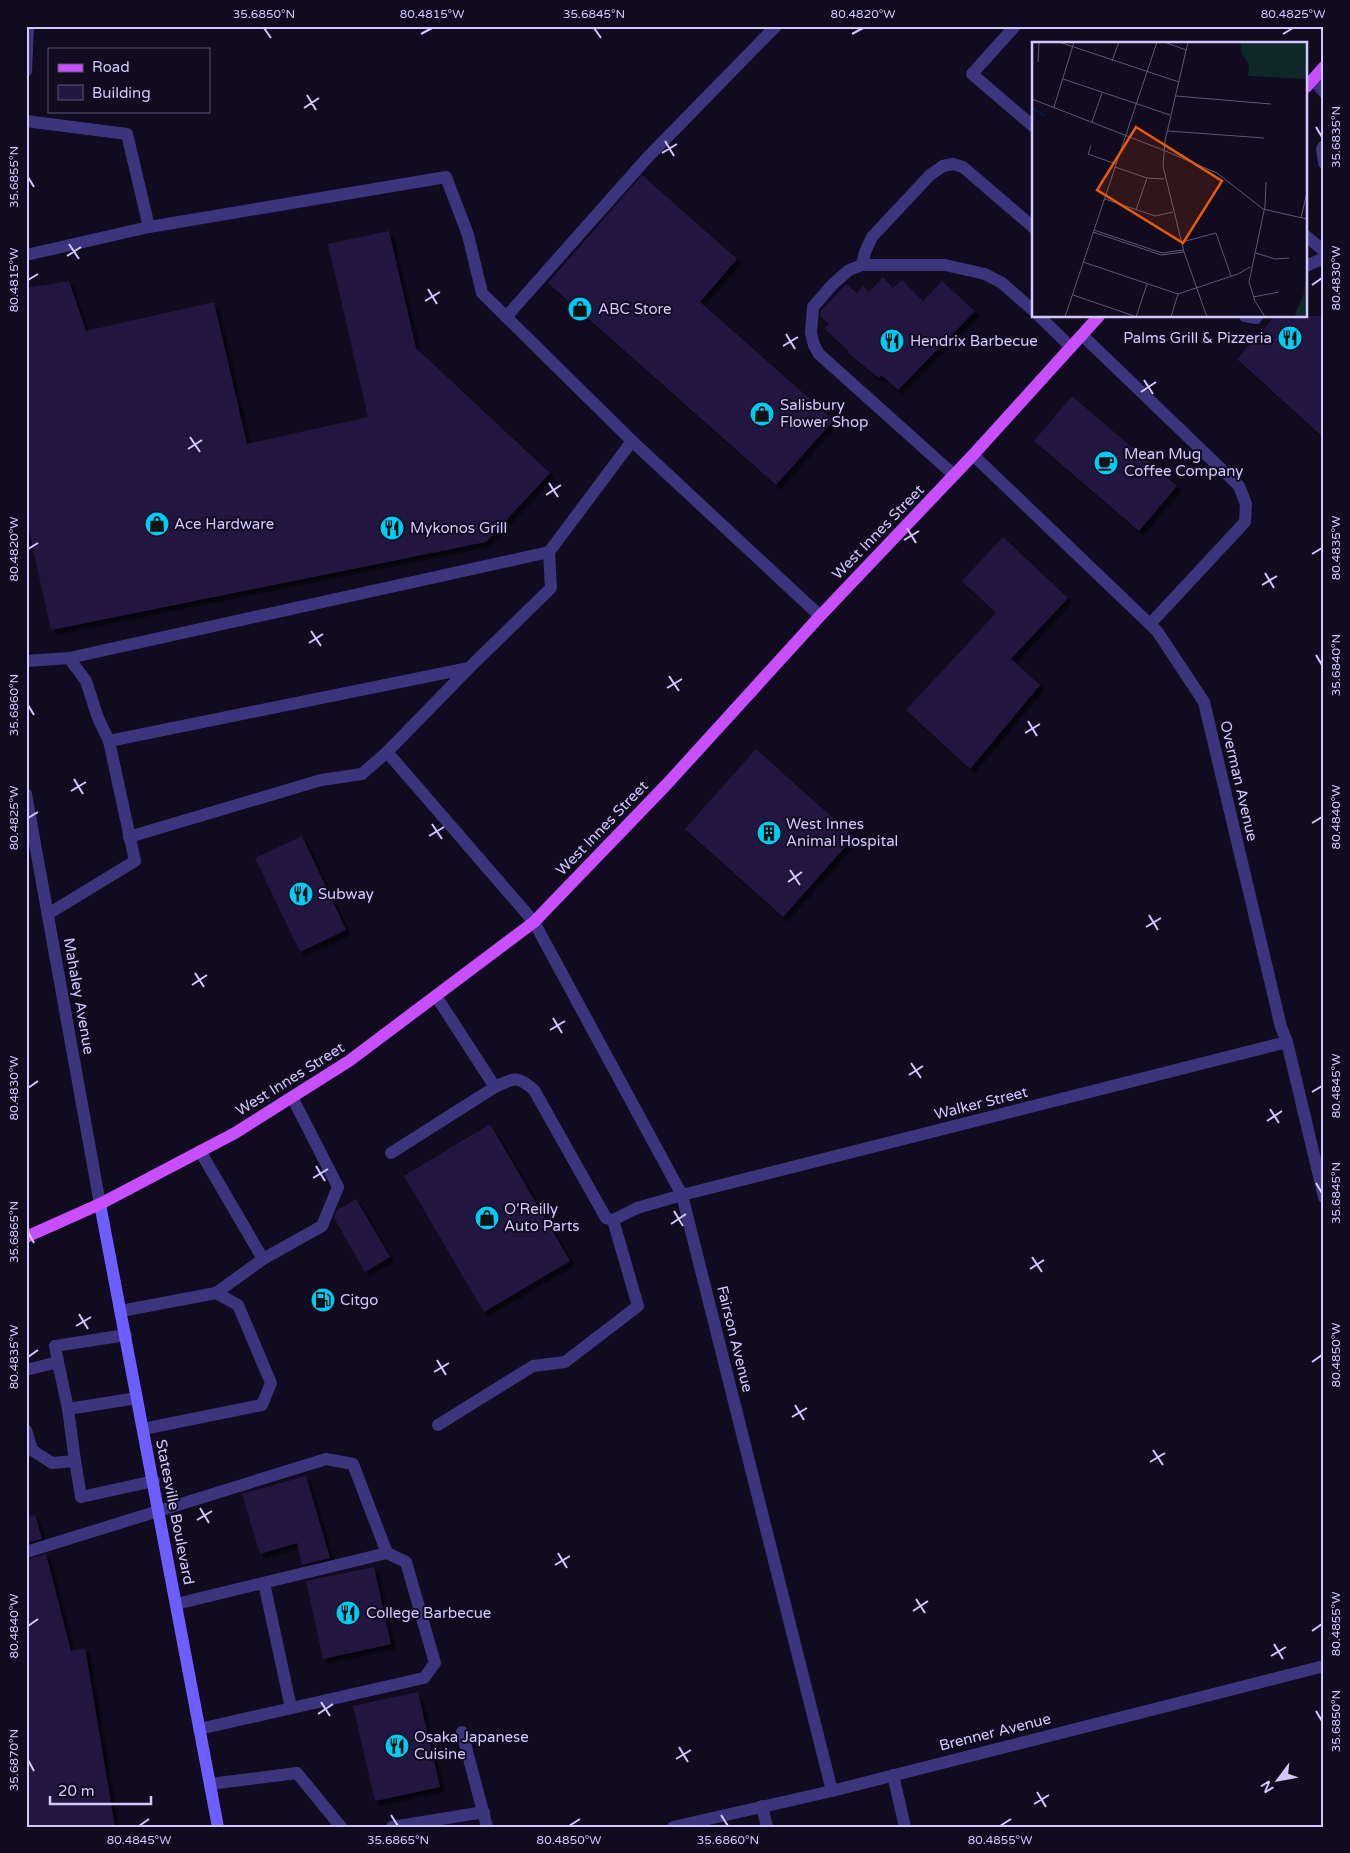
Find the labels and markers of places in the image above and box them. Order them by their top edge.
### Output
shop icon: ABC Store [567,296,593,322]
place label: ABC Store [598,300,672,318]
restaurant icon: Palms Grill & Pizzeria [1277,325,1303,351]
restaurant icon: Hendrix Barbecue [879,328,905,354]
place label: Palms Grill & Pizzeria [1123,329,1272,347]
place label: Hendrix Barbecue [910,332,1038,350]
place label: Salisbury Flower Shop [780,396,869,431]
shop icon: Salisbury Flower Shop [749,401,775,427]
place label: Mean Mug Coffee Company [1124,445,1243,480]
cafe icon: Mean Mug Coffee Company [1093,450,1119,476]
shop icon: Ace Hardware [144,511,170,537]
place label: Ace Hardware [174,515,274,533]
restaurant icon: Mykonos Grill [379,515,405,541]
place label: Mykonos Grill [410,519,507,537]
place label: West Innes Animal Hospital [786,815,898,850]
building icon: West Innes Animal Hospital [756,820,782,846]
restaurant icon: Subway [288,881,314,907]
place label: Subway [318,885,374,903]
place label: O'Reilly Auto Parts [504,1200,580,1235]
shop icon: O'Reilly Auto Parts [474,1205,500,1231]
fuel station icon: Citgo [310,1287,336,1313]
place label: Citgo [340,1291,378,1309]
restaurant icon: College Barbecue [335,1600,361,1626]
place label: College Barbecue [366,1604,491,1622]
place label: Osaka Japanese Cuisine [414,1728,529,1763]
restaurant icon: Osaka Japanese Cuisine [384,1733,410,1759]

